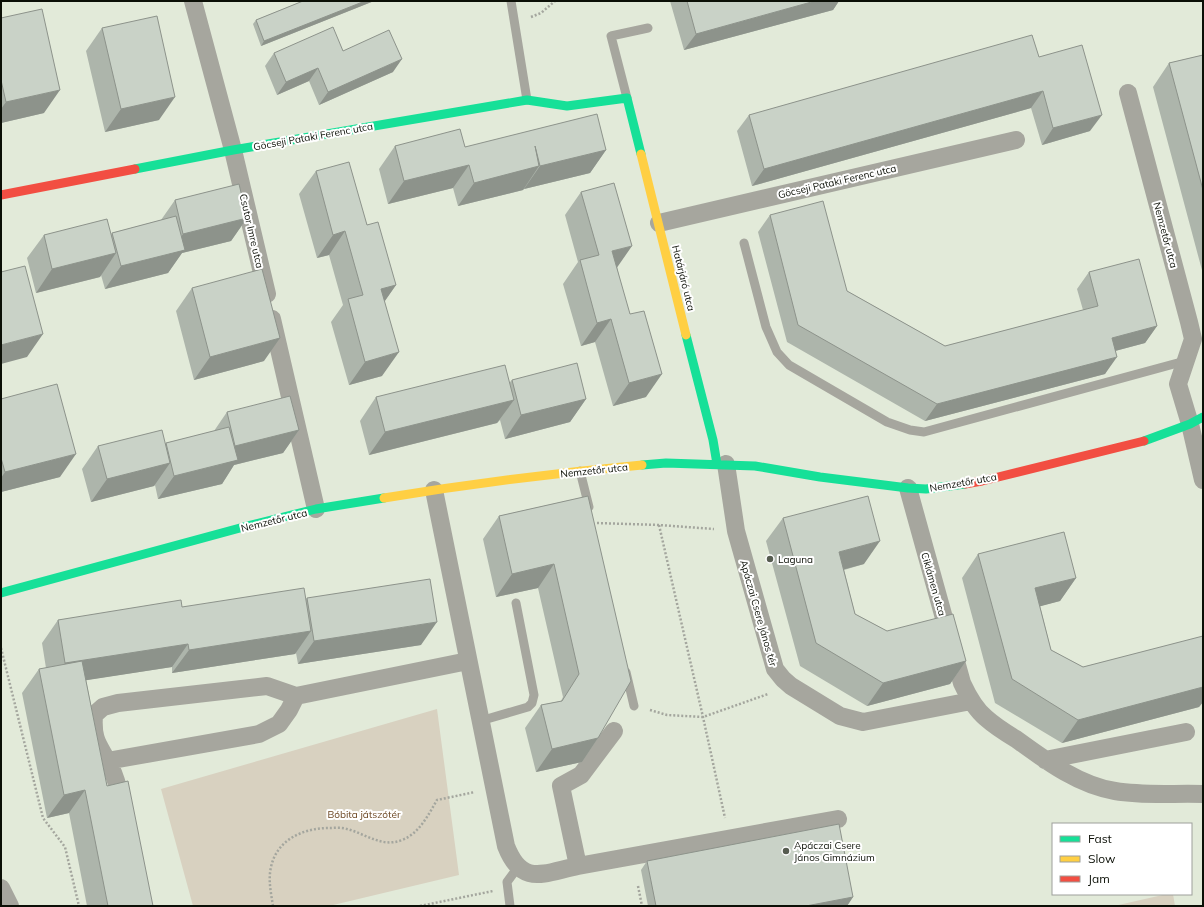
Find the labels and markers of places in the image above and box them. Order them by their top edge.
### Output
place label: Laguna [778,553,813,566]
marker: Laguna [765,554,775,564]
place label: Apáczai Csere János Gimnázium [794,839,875,864]
marker: Apáczai Csere János Gimnázium [781,846,791,856]

